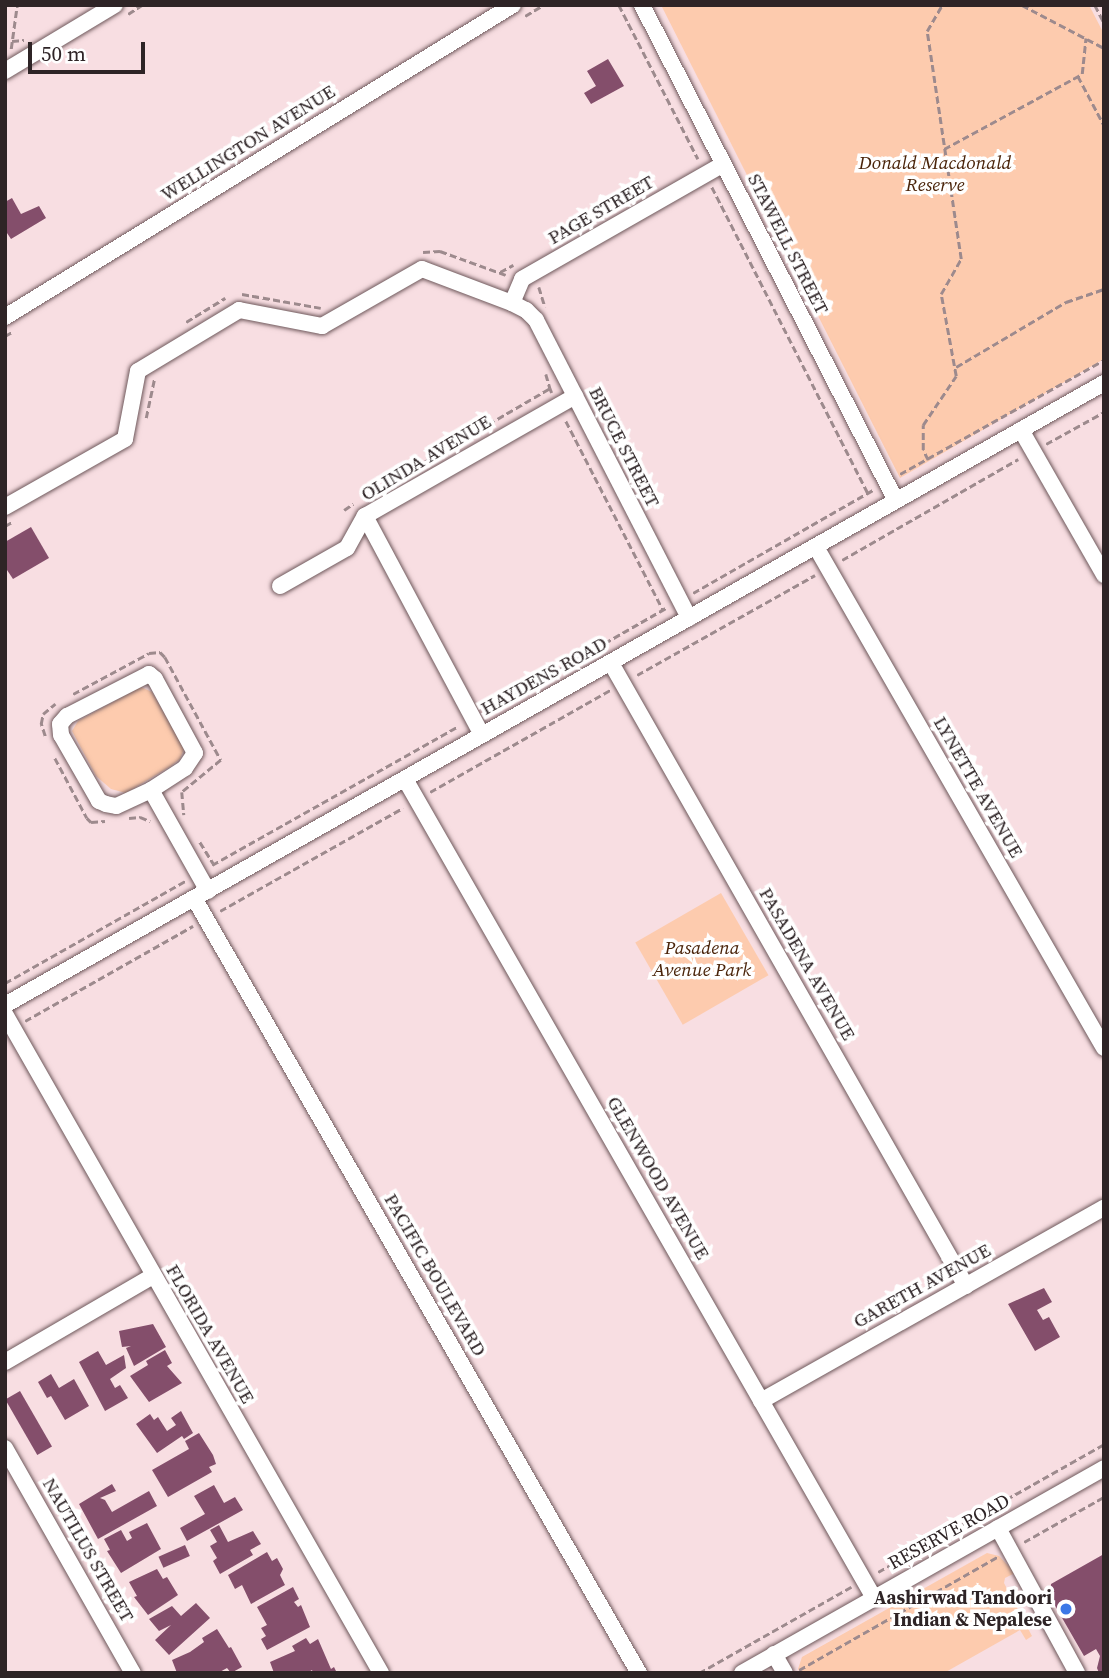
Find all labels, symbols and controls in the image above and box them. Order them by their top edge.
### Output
scale bar [32,28,149,72]
text: 50 m [41,39,86,68]
street label: WELLINGTON AVENUE [157,80,339,206]
park label: Donald Macdonald Reserve [859,152,1011,196]
street label: STAWELL STREET [743,170,833,318]
street label: PAGE STREET [544,171,658,249]
street label: BRUCE STREET [584,383,664,511]
street label: OLINDA AVENUE [357,410,495,506]
street label: HAYDENS ROAD [477,632,611,720]
street label: LYNETTE AVENUE [928,713,1028,861]
street label: PASADENA AVENUE [754,884,860,1044]
park label: Pasadena Avenue Park [653,937,751,981]
street label: GLENWOOD AVENUE [602,1092,714,1264]
street label: PACIFIC BOULEVARD [379,1190,491,1360]
street label: GARETH AVENUE [849,1239,995,1333]
street label: FLORIDA AVENUE [161,1260,259,1408]
street label: NAUTILUS STREET [38,1474,138,1626]
street label: RESERVE ROAD [884,1489,1014,1575]
place label: Aashirwad Tandoori Indian & Nepalese [874,1587,1052,1631]
marker: Aashirwad Tandoori Indian & Nepalese [1058,1601,1074,1617]

